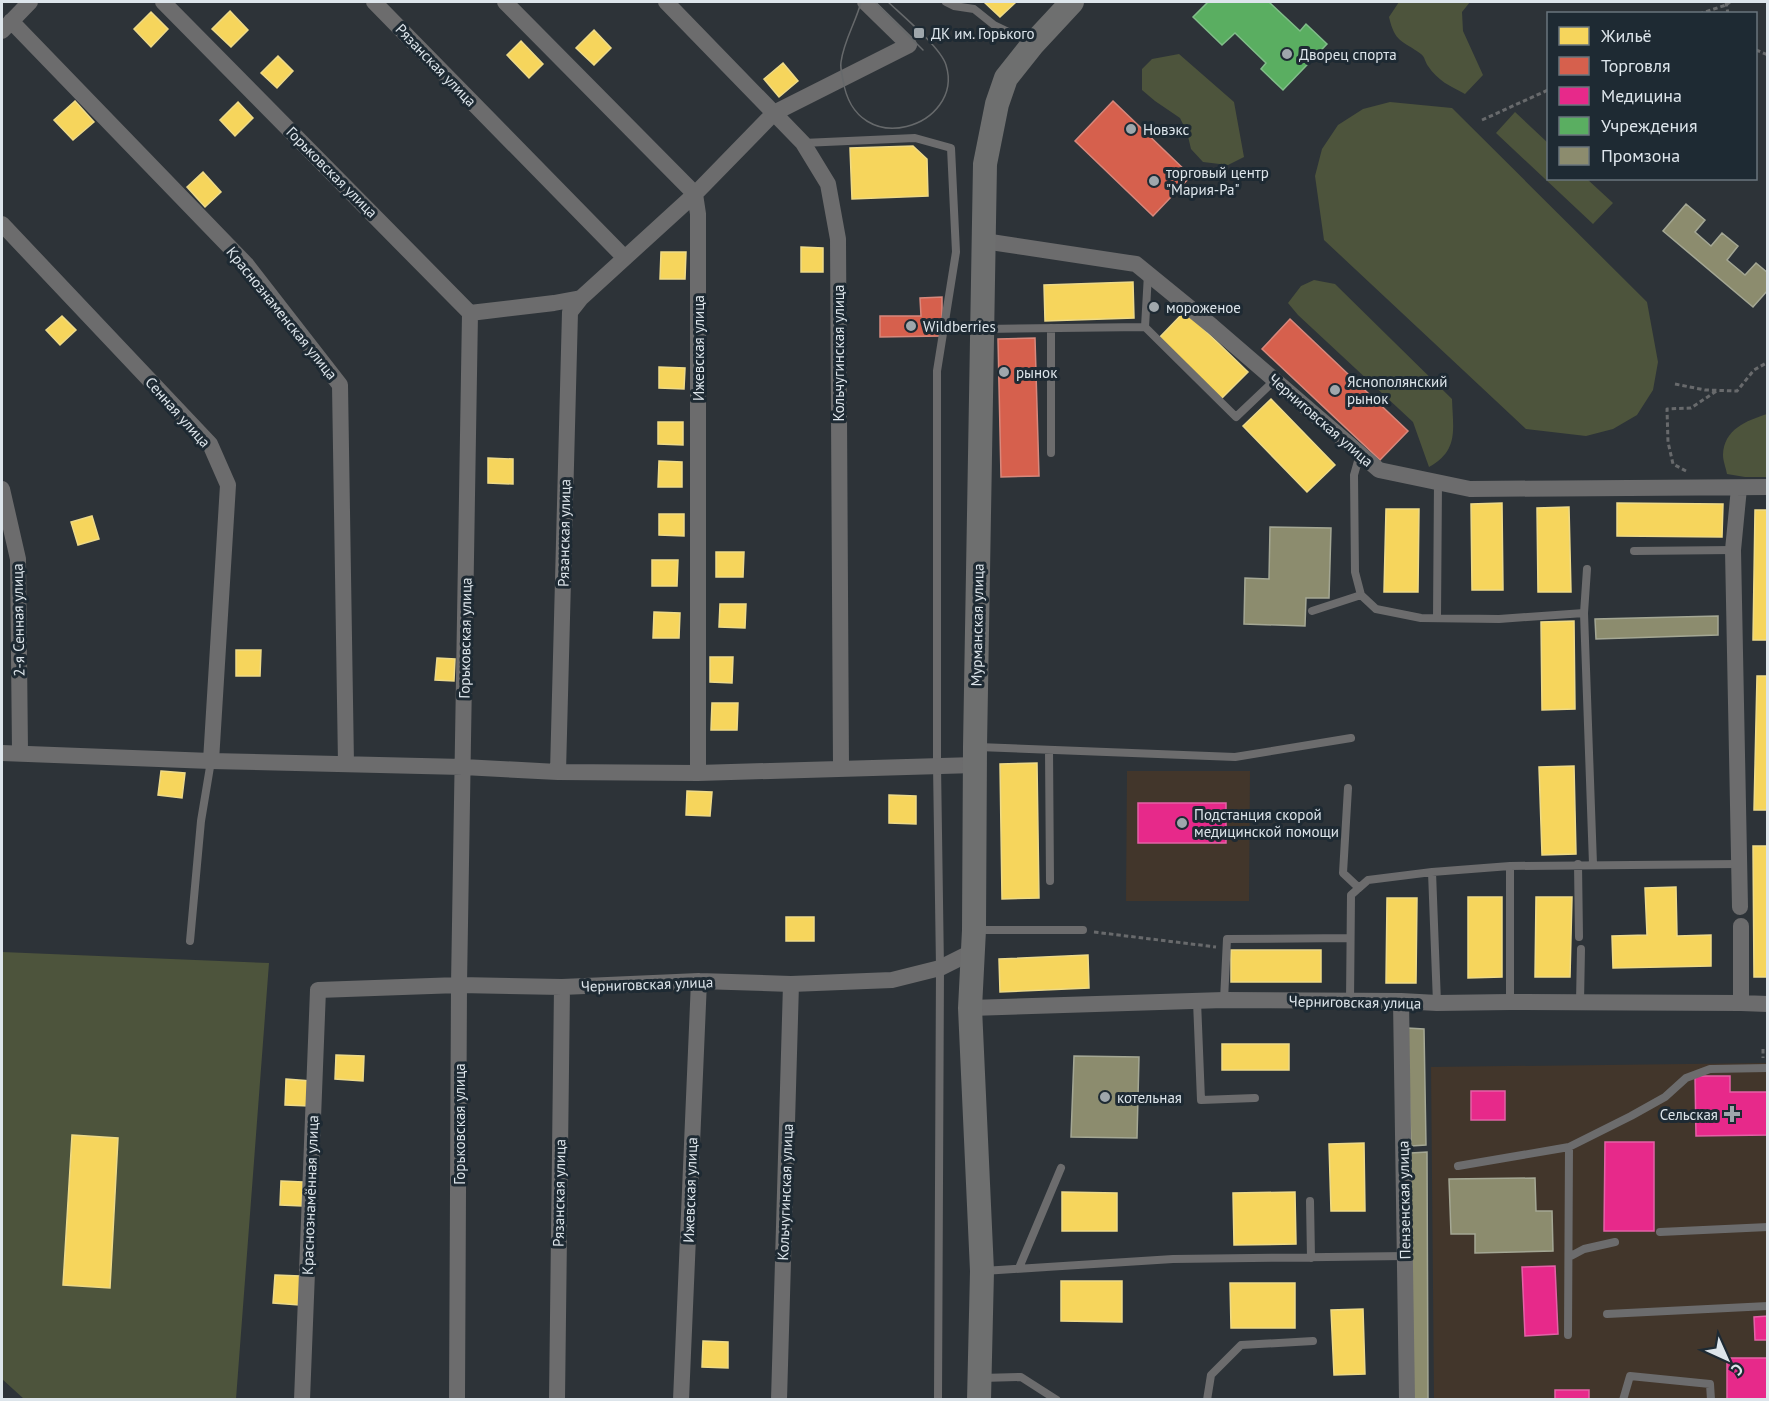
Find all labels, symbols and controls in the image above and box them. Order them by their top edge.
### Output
legend [1547,12,1757,180]
street label: Рязанская улица [392,20,480,110]
place label: ДК им. Горького [931,24,1035,43]
text: Жильё [1600,24,1652,47]
marker: ДК им. Горького [912,26,926,40]
place label: Дворец спорта [1299,45,1397,64]
marker: Дворец спорта [1280,47,1294,61]
text: Торговля [1601,54,1671,77]
text: Медицина [1601,84,1682,107]
text: Учреждения [1601,114,1698,137]
place label: Новэкс [1143,120,1190,139]
street label: Горьковская улица [282,122,382,222]
marker: Новэкс [1124,122,1138,136]
text: Промзона [1601,144,1680,167]
place label: торговый центр "Мария-Ра" [1166,163,1269,199]
marker: торговый центр "Мария-Ра" [1147,174,1161,188]
street label: Краснознаменская улица [222,243,342,383]
street label: Кольчугинская улица [829,284,848,422]
street label: Ижевская улица [689,295,708,401]
place label: мороженое [1166,298,1241,317]
marker: мороженое [1147,300,1161,314]
place label: Wildberries [923,317,996,336]
marker: Wildberries [904,319,918,333]
place label: рынок [1016,363,1058,382]
marker: рынок [997,365,1011,379]
street label: Черниговская улица [1265,369,1377,471]
place label: Яснополянский рынок [1347,372,1448,408]
street label: Сенная улица [141,373,215,451]
marker: Яснополянский рынок [1328,383,1342,397]
street label: Рязанская улица [554,479,574,587]
street label: 2-я Сенная улица [8,563,28,677]
street label: Мурманская улица [966,563,988,687]
street label: Горьковская улица [454,577,476,699]
place label: Подстанция скорой медицинской помощи [1194,805,1339,841]
marker: Подстанция скорой медицинской помощи [1175,816,1189,830]
street label: Черниговская улица [580,972,714,996]
street label: Черниговская улица [1289,991,1421,1013]
street label: Горьковская улица [450,1063,469,1185]
place label: котельная [1117,1088,1182,1107]
marker: котельная [1098,1090,1112,1104]
place label: Сельская [1660,1105,1718,1124]
marker: Сельская [1723,1105,1741,1123]
street label: Краснознамённая улица [298,1115,322,1275]
street label: Кольчугинская улица [773,1123,797,1261]
street label: Ижевская улица [679,1137,701,1243]
street label: Рязанская улица [549,1139,569,1247]
street label: Пензенская улица [1393,1141,1415,1259]
north arrow [1697,1329,1757,1389]
text: С [1727,1359,1748,1380]

